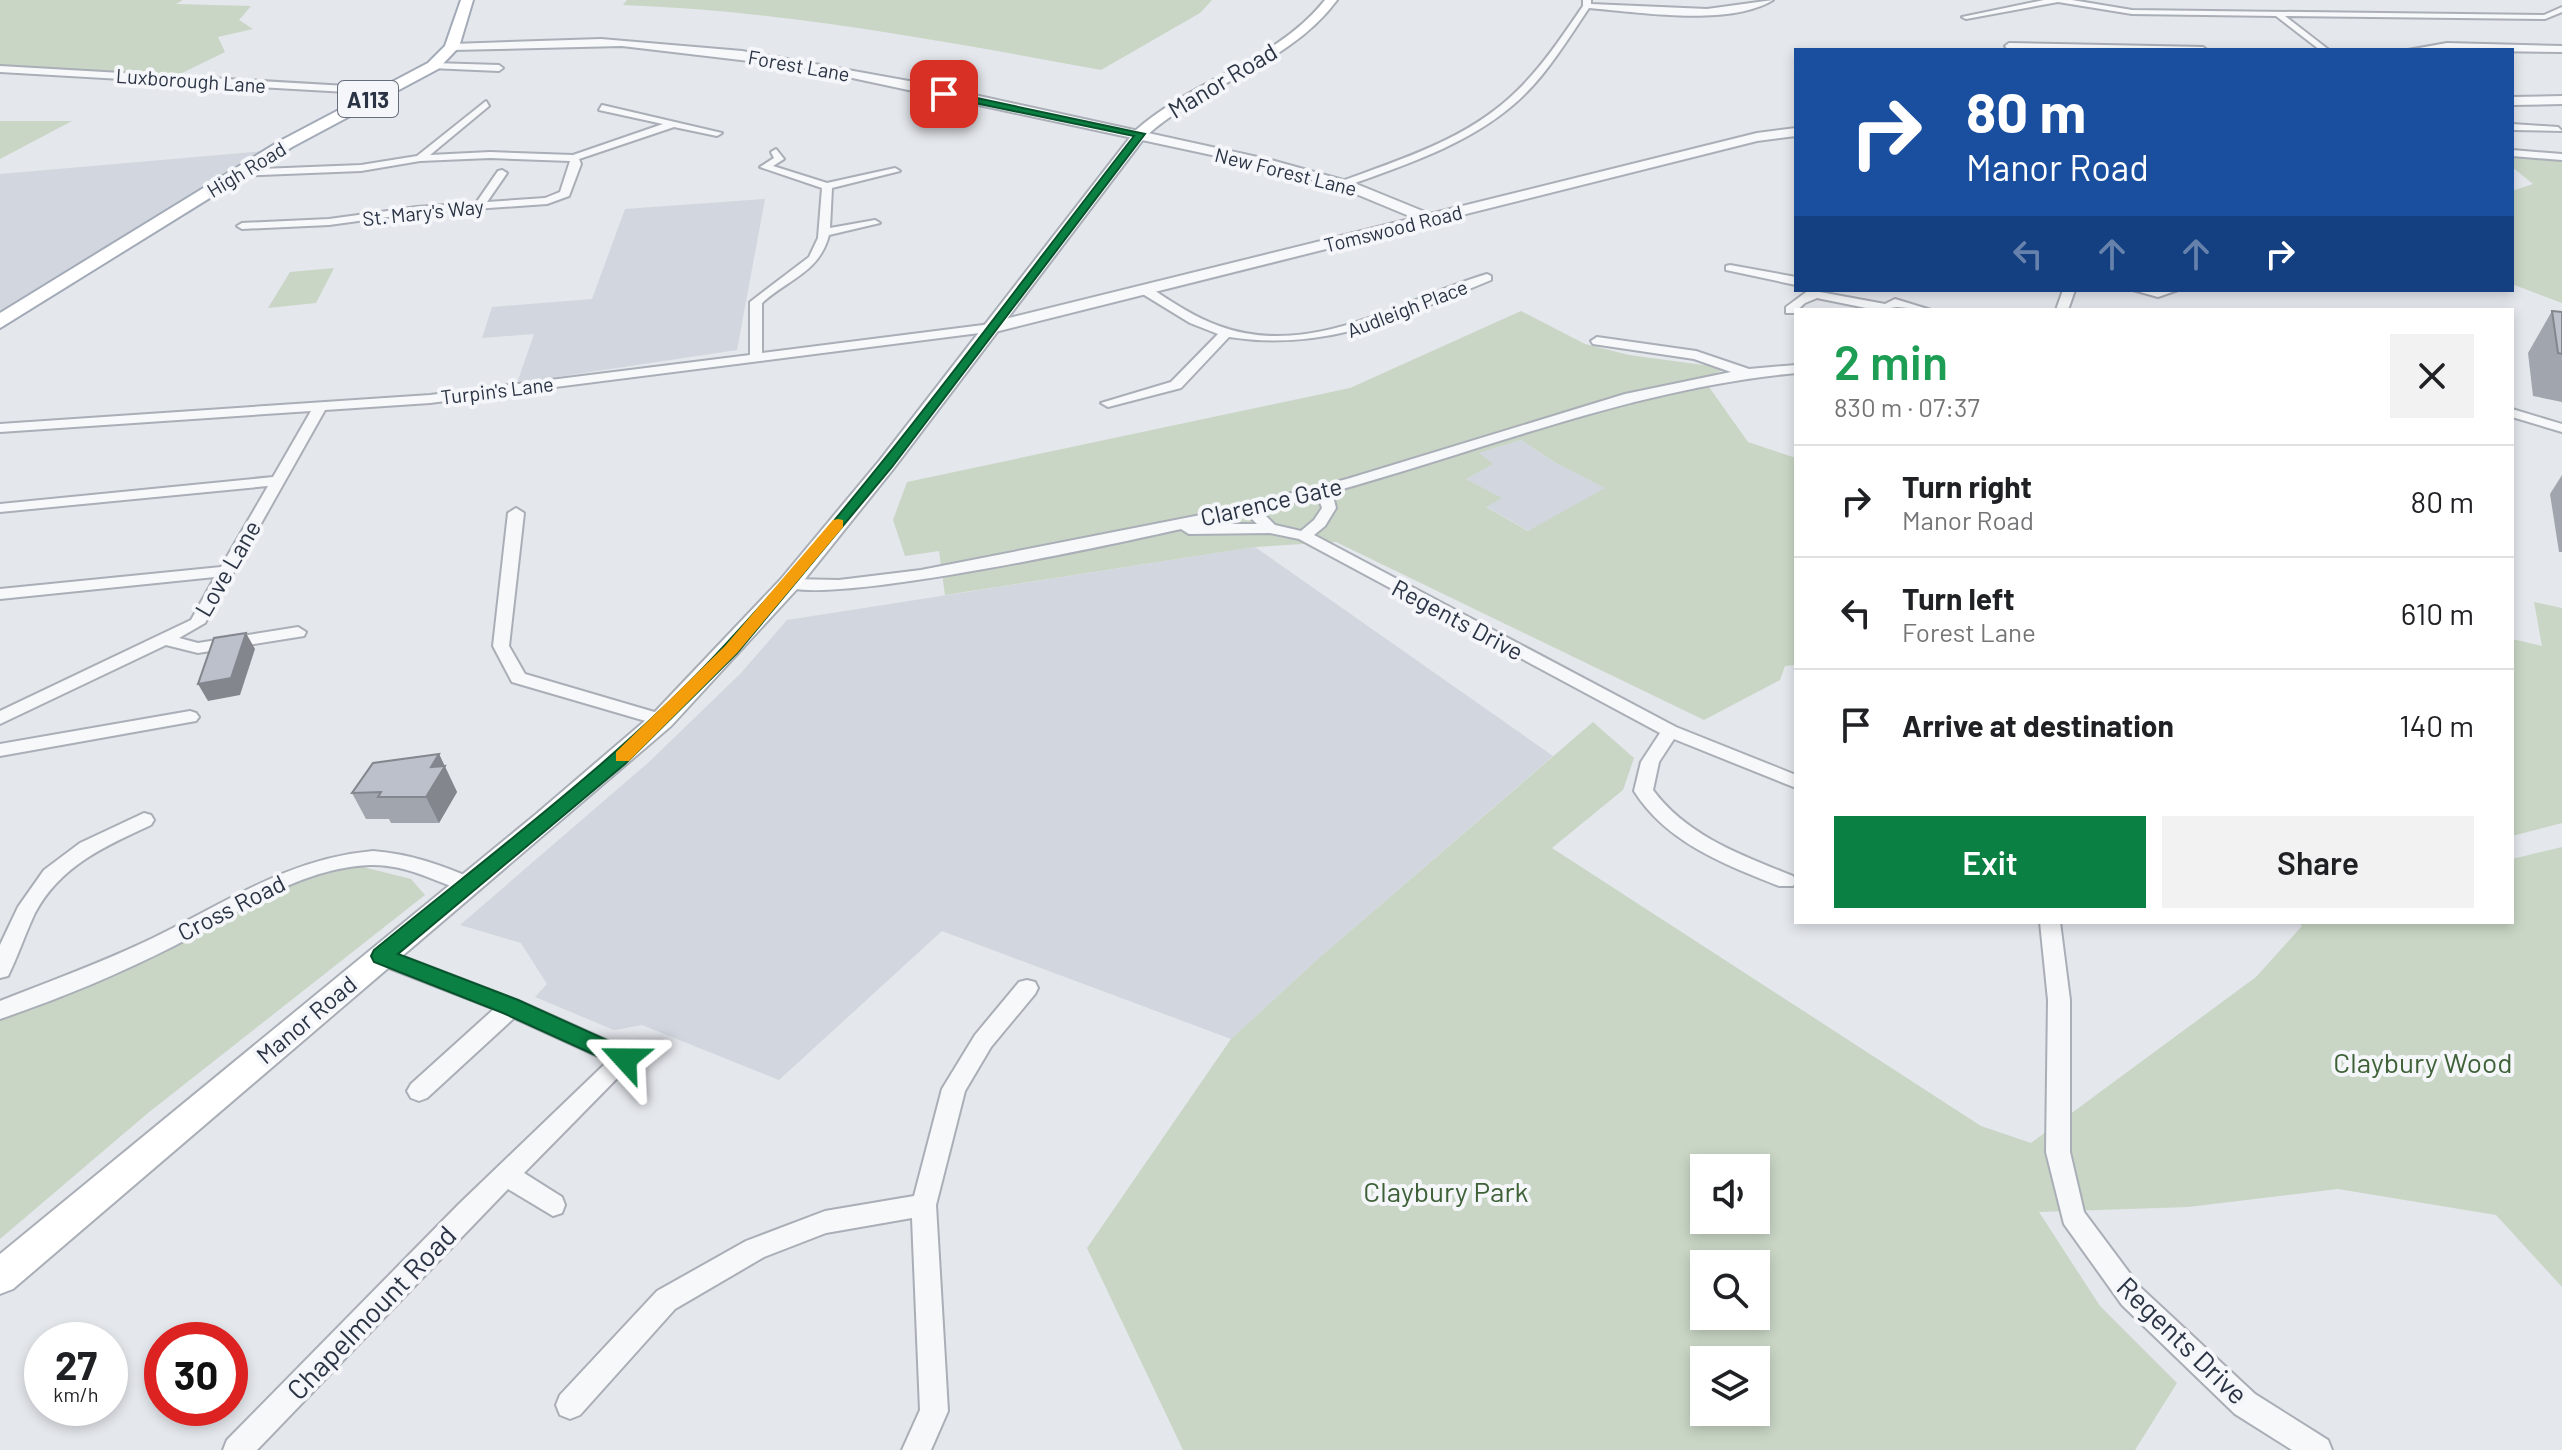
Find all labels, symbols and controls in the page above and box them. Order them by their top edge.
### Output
street label: Manor Road [1162,36,1282,124]
street label: Forest Lane [746,44,852,86]
pin [910,60,978,128]
street label: Luxborough Lane [115,63,267,97]
icon: arrive [922,72,966,116]
text: 80 m [1966,77,2086,144]
icon: right [1834,80,1938,184]
road number: A113 [338,81,398,117]
street label: High Road [202,136,290,202]
street label: New Forest Lane [1213,142,1359,200]
text: Manor Road [1966,145,2149,188]
street label: St. Mary's Way [361,194,485,230]
street label: Tomswood Road [1321,199,1465,257]
icon: left [2006,232,2050,276]
icon: ahead [2090,232,2134,276]
icon: ahead [2174,232,2218,276]
icon: right [2258,232,2302,276]
street label: Audleigh Place [1343,274,1471,342]
text: 2 min [1834,332,1948,390]
button: close [2390,334,2474,418]
street label: Turpin's Lane [439,371,555,409]
text: 830 m · 07:37 [1834,391,1980,422]
text: Turn right [1902,468,2032,504]
street label: Clarence Gate [1197,471,1345,531]
icon: right [1834,479,1878,523]
text: 80 m [2411,483,2474,519]
text: Manor Road [1902,504,2034,535]
street label: Love Lane [188,515,266,621]
street label: Regents Drive [1387,572,1529,666]
text: Turn left [1902,580,2015,616]
icon: left [1834,591,1878,635]
text: 610 m [2401,595,2474,631]
text: Forest Lane [1902,616,2036,647]
icon: arrive [1834,703,1878,747]
text: Arrive at destination [1902,707,2174,743]
text: 140 m [2399,707,2474,743]
button: Exit [1834,816,2146,908]
button: Share [2162,816,2474,908]
street label: Cross Road [172,868,290,946]
street label: Manor Road [250,969,362,1069]
position arrow [583,1017,667,1101]
park label: Claybury Wood [2333,1045,2513,1079]
map controls [1690,1154,1770,1426]
button: sound [1690,1154,1770,1234]
park label: Claybury Park [1363,1174,1529,1208]
street label: Chapelmount Road [279,1218,463,1406]
button: search [1690,1250,1770,1330]
street label: Regents Drive [2111,1269,2255,1411]
speed limit sign: 30 [144,1322,248,1426]
text: 27 [55,1340,97,1388]
button: layers [1690,1346,1770,1426]
text: km/h [53,1382,99,1406]

